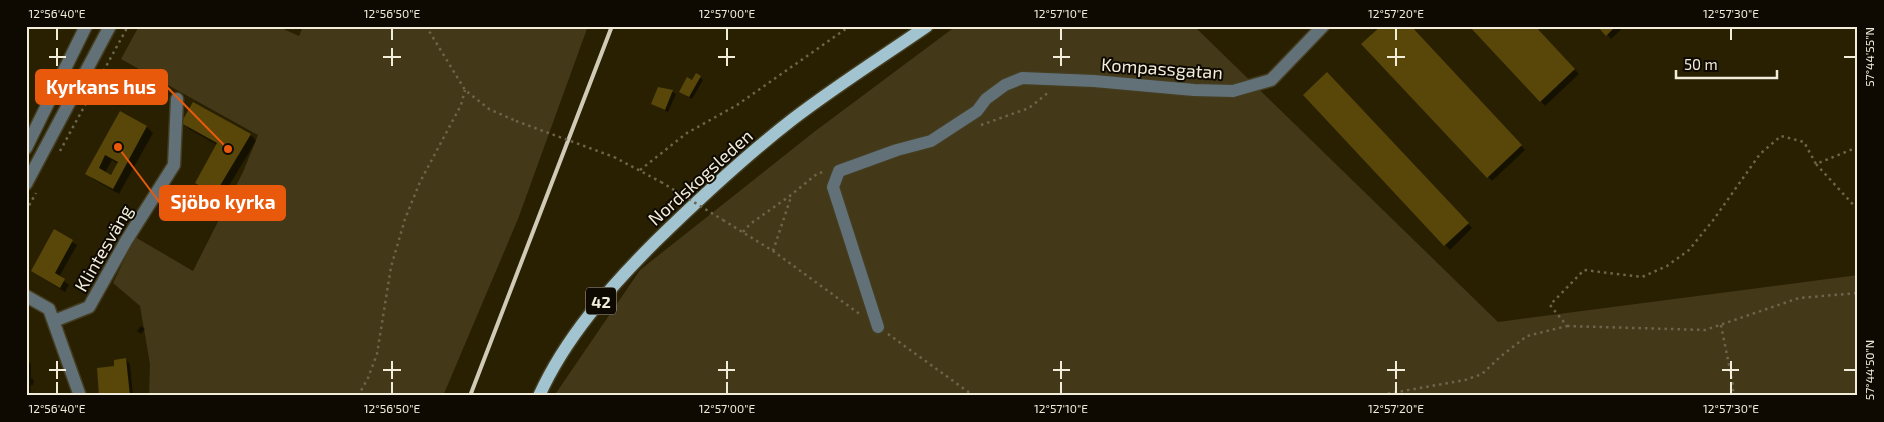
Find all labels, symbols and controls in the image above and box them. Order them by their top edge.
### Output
text: 12°56'40"E [28,6,86,20]
text: 12°56'50"E [364,6,420,20]
text: 12°57'00"E [699,6,755,20]
text: 12°57'10"E [1034,6,1088,20]
text: 12°57'20"E [1368,6,1424,20]
text: 12°57'30"E [1703,6,1759,20]
text: 57°44'55"N [1862,27,1876,87]
scale bar [1676,48,1778,80]
street label: Kompassgatan [1100,53,1224,83]
text: 50 m [1684,55,1718,73]
callout: Kyrkans hus [36,70,167,104]
text: Kyrkans hus [46,75,156,99]
street label: Nordskogsleden [643,124,757,230]
callout: Sjöbo kyrka [160,186,285,220]
text: Sjöbo kyrka [170,190,276,214]
street label: Klintesväng [69,201,137,295]
road number: 42 [586,288,616,314]
text: 57°44'50"N [1862,340,1876,400]
text: 12°56'40"E [28,401,86,415]
text: 12°56'50"E [364,401,420,415]
text: 12°57'00"E [699,401,755,415]
text: 12°57'10"E [1034,401,1088,415]
text: 12°57'20"E [1368,401,1424,415]
text: 12°57'30"E [1703,401,1759,415]

